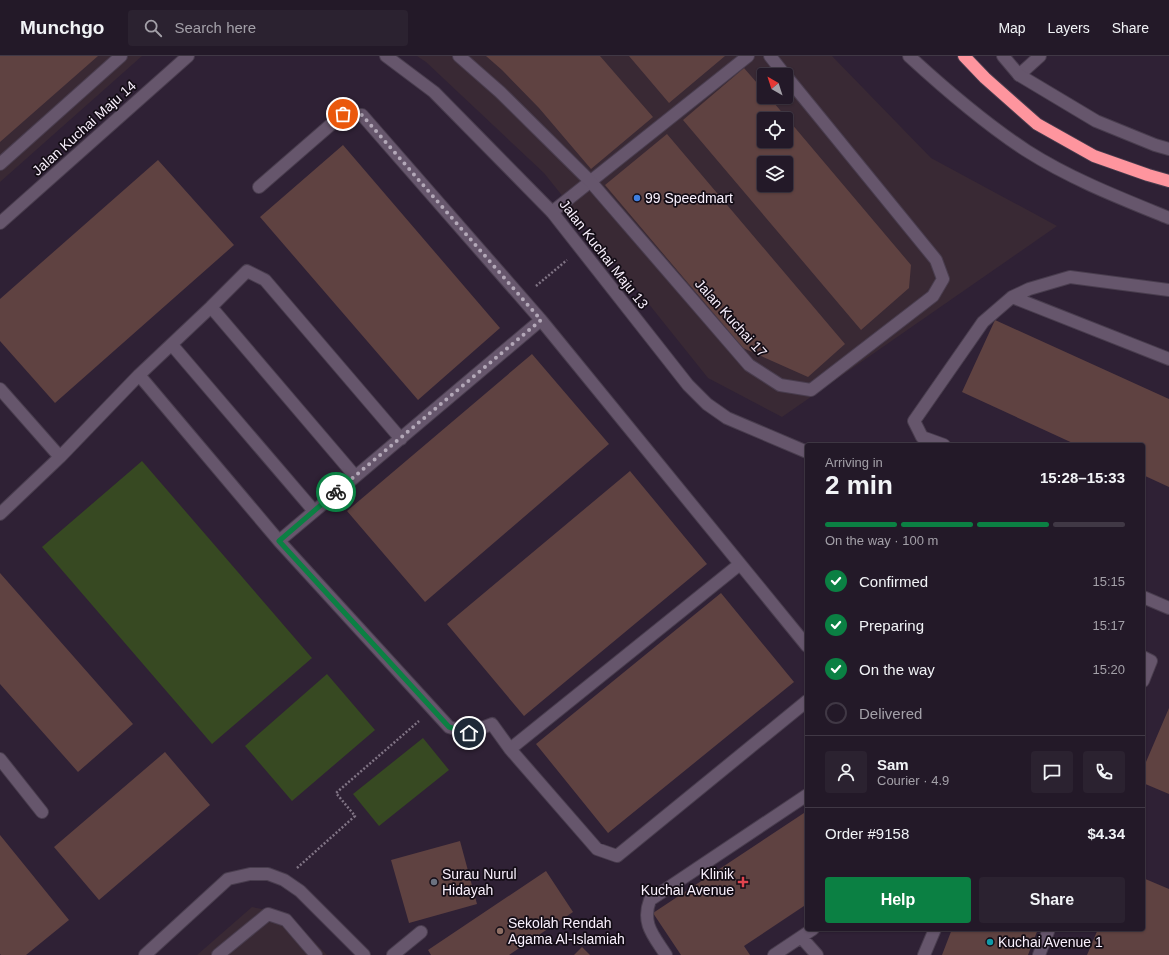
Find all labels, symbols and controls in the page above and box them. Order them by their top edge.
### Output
search box [128,10,408,46]
text: Munchgo [20,17,104,38]
icon: search [142,17,164,39]
text: Search here [174,19,256,36]
text: Map [998,20,1026,36]
text: Layers [1048,20,1090,36]
text: Share [1112,20,1149,36]
north arrow [757,68,793,104]
map controls [757,68,793,192]
street label: Jalan Kuchai Maju 14 [29,77,139,179]
pin [326,97,360,131]
icon: bag [332,103,354,125]
button: locate [757,112,793,148]
button: layers [757,156,793,192]
place label: 99 Speedmart [645,190,733,206]
marker: 99 Speedmart [632,193,642,203]
street label: Jalan Kuchai Maju 13 [556,196,652,312]
street label: Jalan Kuchai 17 [692,276,770,361]
text: Arriving in [825,455,883,470]
text: 15:28–15:33 [1040,469,1125,486]
text: 2 min [825,470,893,500]
courier [316,472,356,512]
icon: bike [325,481,347,503]
text: On the way · 100 m [825,533,938,548]
icon: check [825,570,847,592]
text: Confirmed [859,573,928,590]
text: 15:15 [1092,574,1125,589]
icon: check [825,614,847,636]
text: Preparing [859,617,924,634]
text: 15:17 [1092,618,1125,633]
icon: check [825,658,847,680]
text: On the way [859,661,935,678]
text: 15:20 [1092,662,1125,677]
text: Delivered [859,705,922,722]
pin [452,716,486,750]
icon: home [458,722,480,744]
button: person [825,751,867,793]
button: chat [1031,751,1073,793]
button: phone [1083,751,1125,793]
text: Sam [877,756,909,773]
text: Courier · 4.9 [877,773,949,788]
text: Order #9158 [825,825,909,842]
text: $4.34 [1087,825,1125,842]
place label: Surau Nurul Hidayah [442,866,517,898]
place label: Klinik Kuchai Avenue [641,866,735,898]
marker: Klinik Kuchai Avenue [737,876,749,888]
marker: Surau Nurul Hidayah [429,877,439,887]
button: Help [825,877,971,923]
button: Share [979,877,1125,923]
place label: Sekolah Rendah Agama Al-Islamiah [508,915,625,947]
marker: Sekolah Rendah Agama Al-Islamiah [495,926,505,936]
place label: Kuchai Avenue 1 [998,934,1103,950]
marker: Kuchai Avenue 1 [985,937,995,947]

